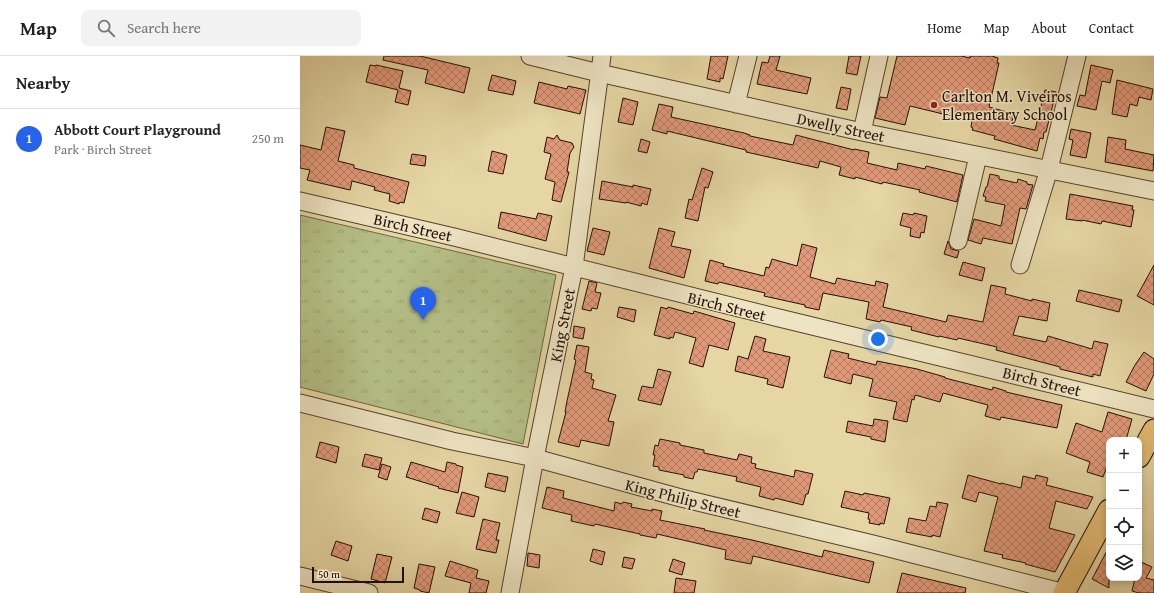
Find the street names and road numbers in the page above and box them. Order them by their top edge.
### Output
street label: Dwelly Street [795,106,887,148]
street label: Birch Street [371,206,455,248]
street label: Birch Street [685,285,769,327]
street label: King Street [543,286,581,364]
street label: Birch Street [1000,360,1084,402]
street label: King Philip Street [623,472,744,524]

